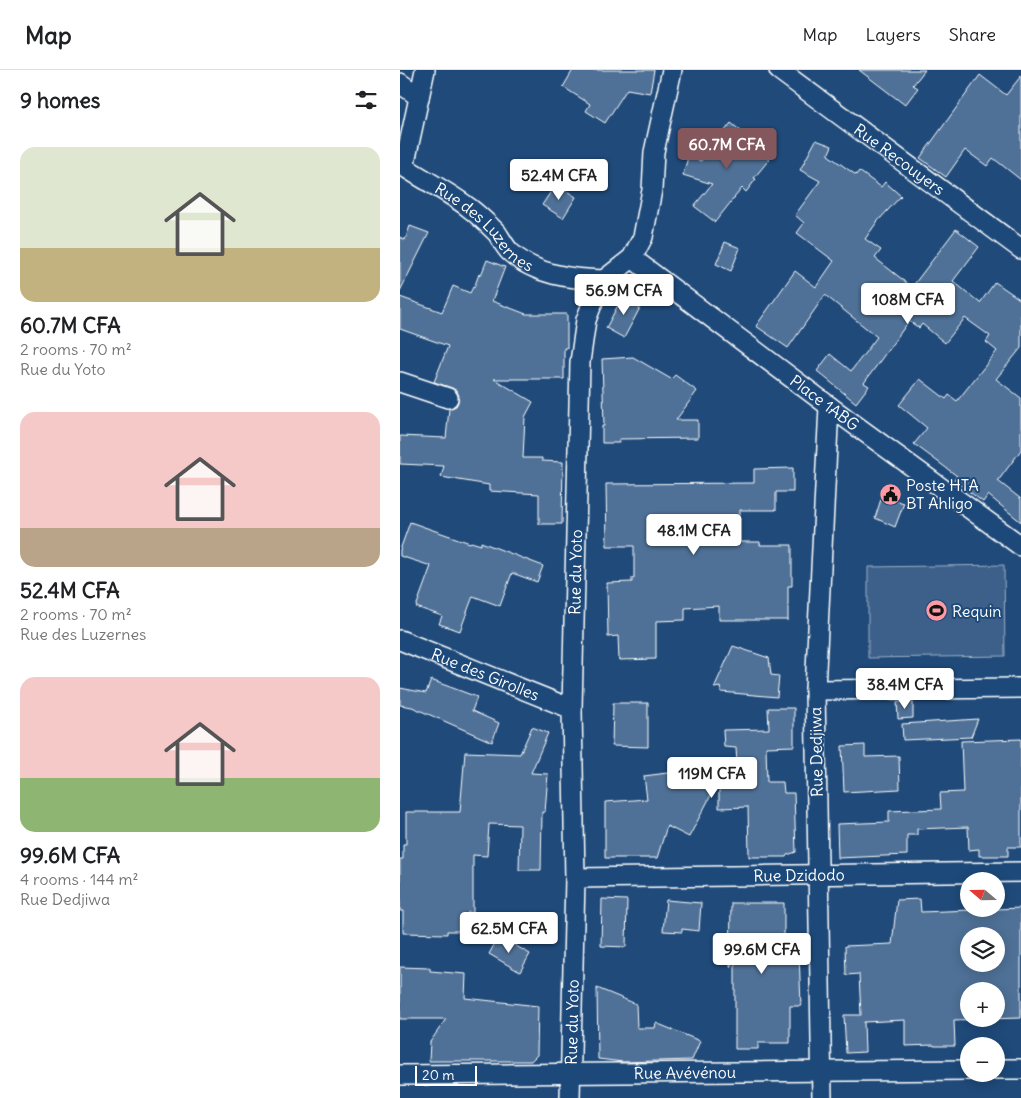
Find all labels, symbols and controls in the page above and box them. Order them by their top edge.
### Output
text: Map [25,20,72,50]
text: Map [802,23,837,46]
text: Layers [865,23,921,46]
text: Share [949,23,996,46]
icon: filters [352,86,380,114]
text: 9 homes [20,87,100,114]
street label: Rue Recouyers [850,119,949,199]
pin: 60.7M CFA [670,128,784,170]
text: 60.7M CFA [689,134,765,154]
pin: 52.4M CFA [502,158,616,201]
text: 52.4M CFA [521,165,597,185]
street label: Rue des Luzernes [431,178,537,276]
icon: home [155,179,245,269]
pin: 56.9M CFA [567,274,681,316]
text: 56.9M CFA [586,280,662,300]
pin: 108M CFA [856,282,960,325]
text: 108M CFA [872,289,944,309]
text: 60.7M CFA [20,312,121,339]
text: 2 rooms · 70 m² [20,339,132,359]
text: Rue du Yoto [20,359,105,379]
street label: Place 1ABG [786,370,863,435]
icon: home [155,444,245,534]
place label: Poste HTA BT Ahligo [906,475,979,513]
public building icon: Poste HTA BT Ahligo [878,482,902,506]
pin: 48.1M CFA [637,514,751,556]
text: 48.1M CFA [657,520,731,540]
street label: Rue du Yoto [564,529,586,615]
text: 52.4M CFA [20,577,120,604]
sports icon: Requin [924,599,948,623]
place label: Requin [952,601,1002,621]
text: 2 rooms · 70 m² [20,604,132,624]
text: Rue des Luzernes [20,624,146,644]
street label: Rue des Girolles [429,644,542,705]
pin: 38.4M CFA [848,668,962,710]
text: 38.4M CFA [867,674,943,694]
street label: Rue Dedjiwa [805,707,827,797]
icon: home [155,709,245,799]
pin: 119M CFA [660,756,764,799]
text: 119M CFA [678,763,746,783]
text: 99.6M CFA [20,842,120,869]
street label: Rue Dzidodo [753,864,845,886]
text: 4 rooms · 144 m² [20,869,139,889]
north arrow [960,872,1005,918]
map controls [960,872,1005,1082]
text: Rue Dedjiwa [20,889,110,909]
pin: 62.5M CFA [452,912,566,954]
text: 62.5M CFA [471,918,547,938]
button: layers [960,927,1005,972]
pin: 99.6M CFA [705,932,819,975]
text: 99.6M CFA [724,939,800,959]
street label: Rue du Yoto [561,979,583,1065]
button: + [960,982,1005,1027]
button: − [960,1037,1005,1082]
street label: Rue Avévénou [634,1062,736,1083]
scale bar [415,1063,478,1086]
text: 20 m [422,1066,455,1084]

